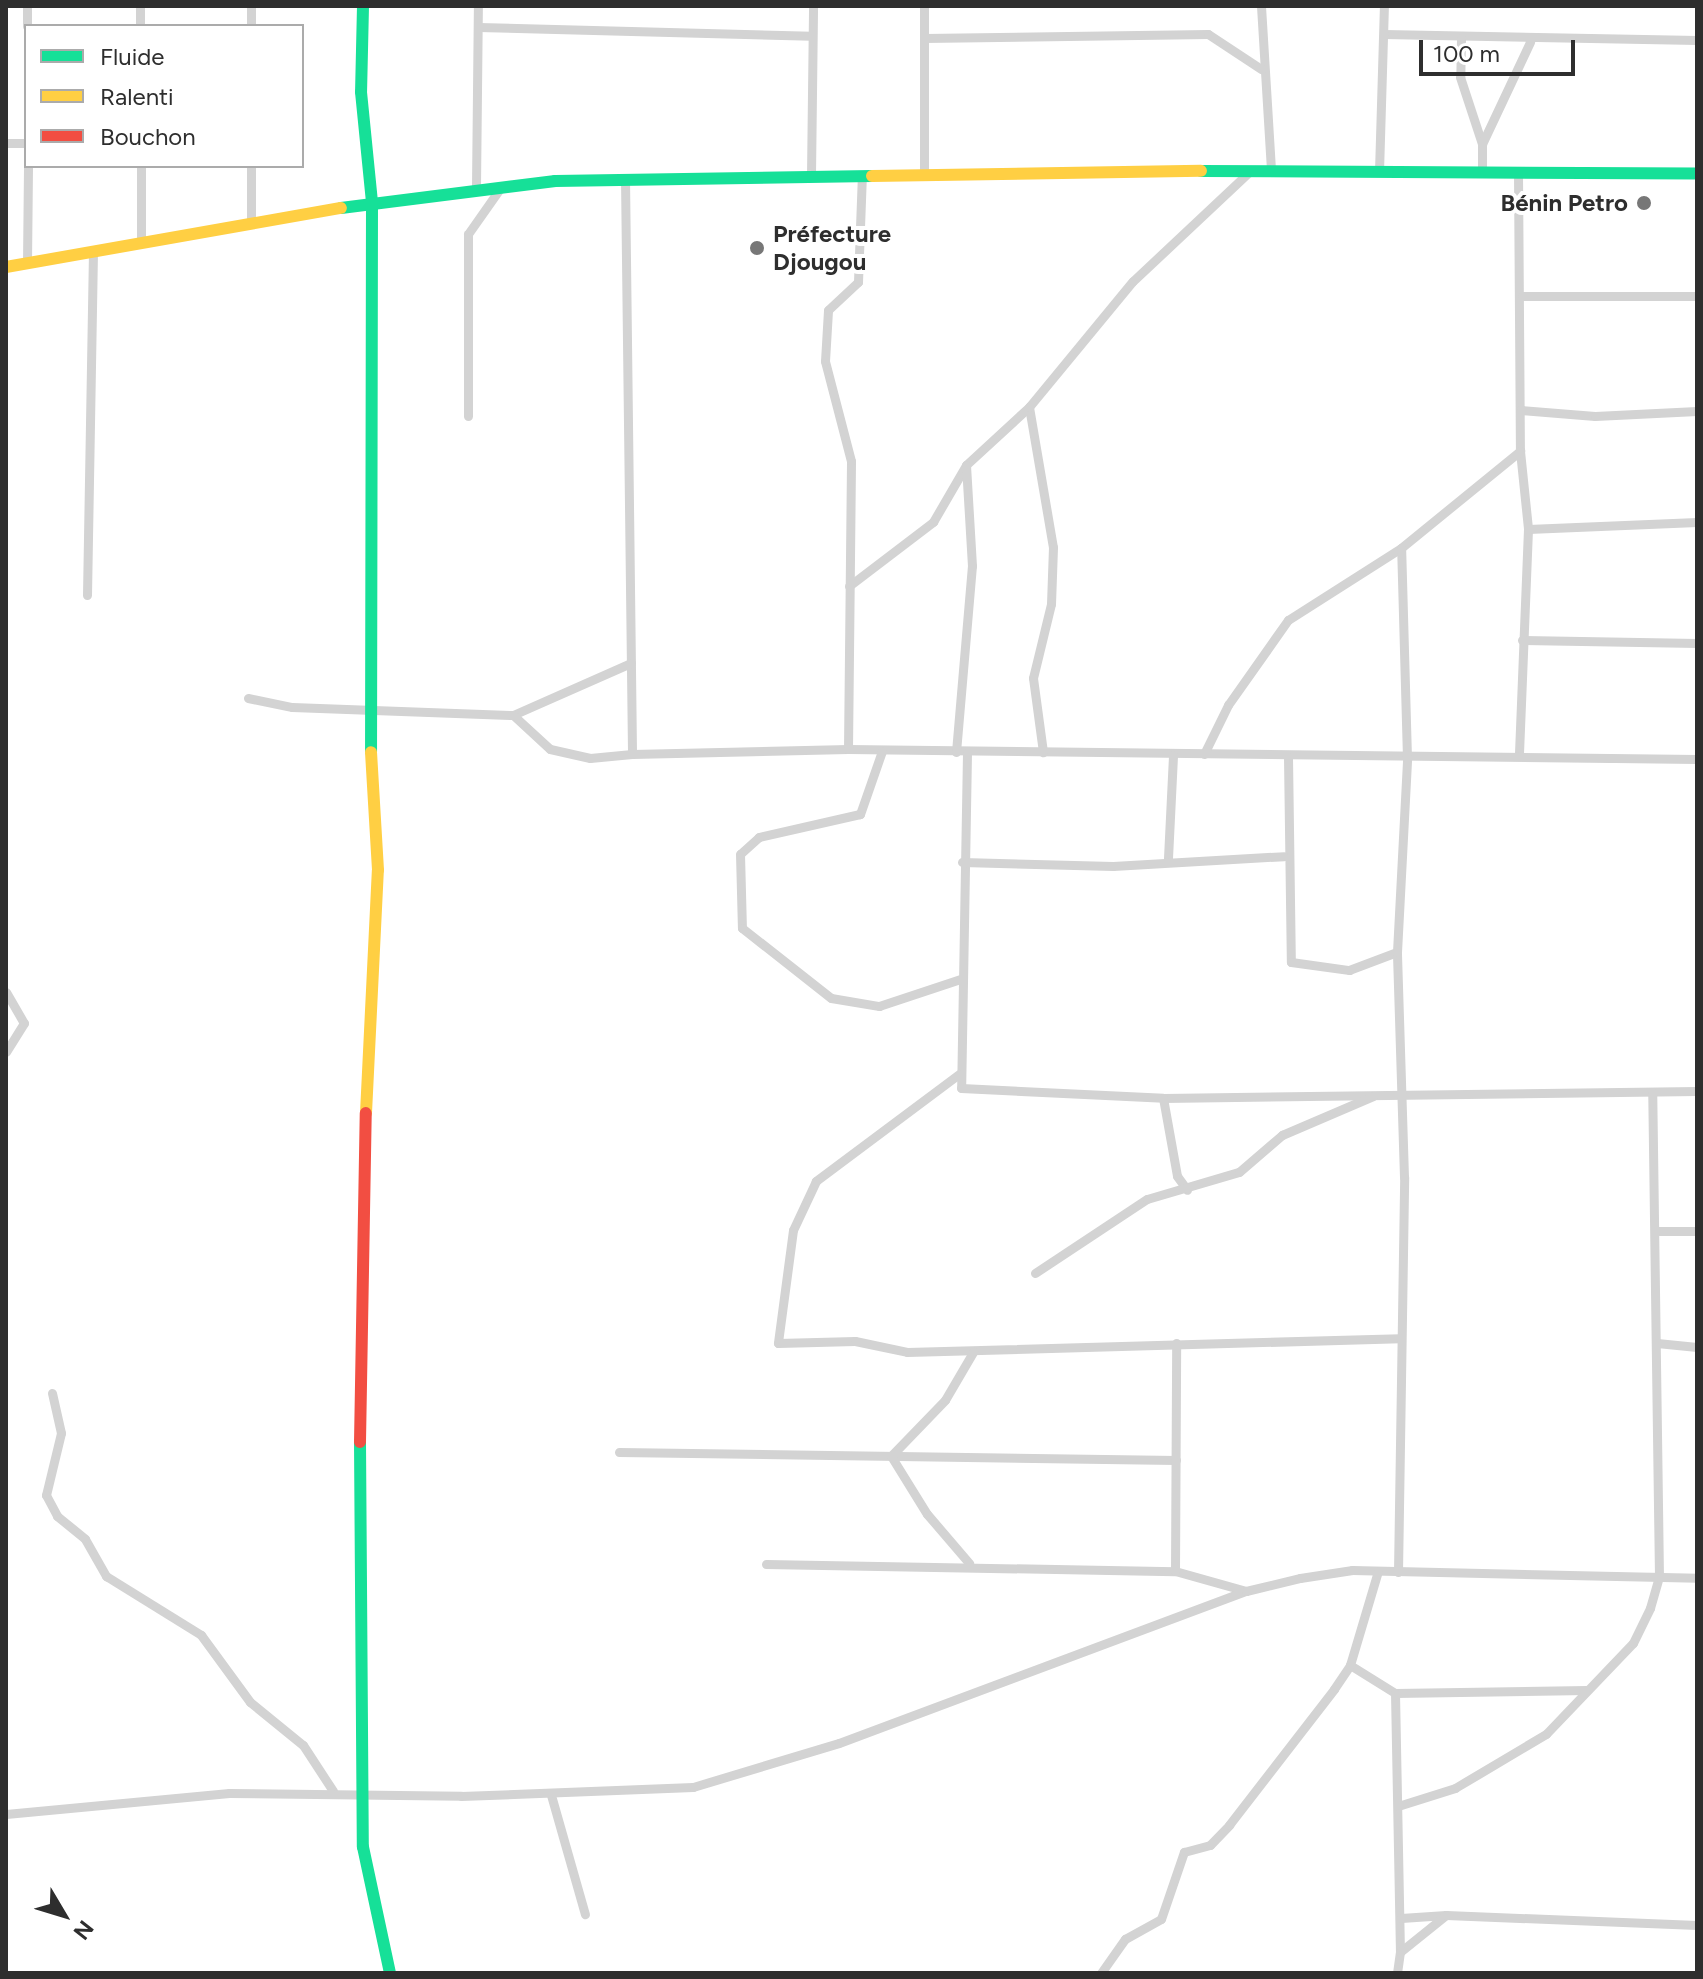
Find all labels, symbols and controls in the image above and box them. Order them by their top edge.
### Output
legend [24,24,304,168]
scale bar [1423,24,1579,74]
text: 100 m [1433,39,1500,68]
text: Fluide [100,42,164,71]
text: Ralenti [100,82,174,111]
text: Bouchon [100,122,196,151]
place label: Bénin Petro [1500,189,1628,217]
marker: Bénin Petro [1635,194,1653,212]
place label: Préfecture Djougou [773,220,891,276]
marker: Préfecture Djougou [748,239,766,257]
north arrow [24,1875,104,1955]
text: N [67,1915,99,1945]

